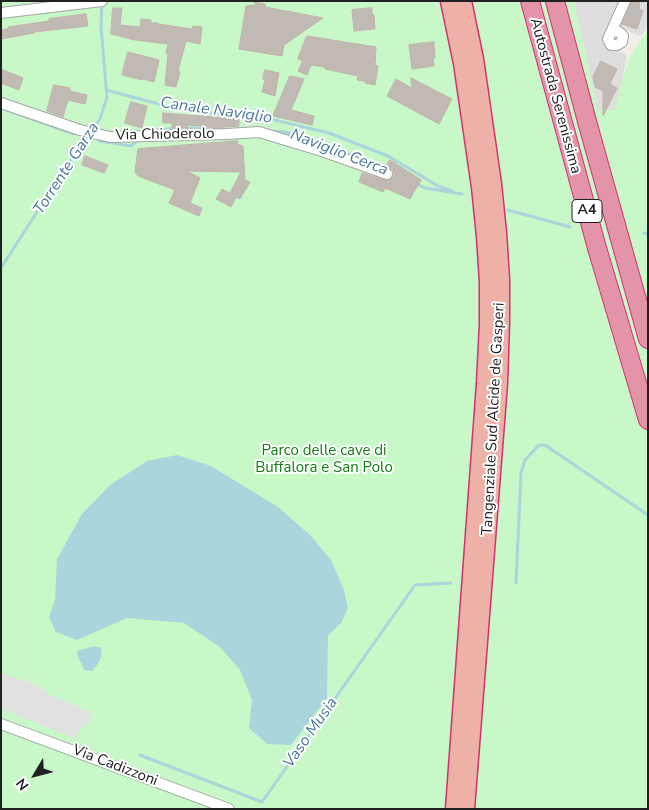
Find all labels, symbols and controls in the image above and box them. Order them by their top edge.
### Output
street label: Autostrada Serenissima [526,16,584,176]
water label: Canale Naviglio [159,94,273,128]
water label: Torrente Garza [30,119,104,219]
street label: Via Chioderolo [115,125,215,145]
water label: Naviglio Cerca [287,126,391,180]
road number: A4 [572,200,602,222]
street label: Tangenziale Sud Alcide de Gasperi [479,302,509,536]
park label: Parco delle cave di Buffalora e San Polo [255,442,393,477]
water label: Vaso Musia [280,694,342,772]
street label: Via Cadizzoni [70,742,160,790]
north arrow [10,750,60,800]
text: N [12,774,33,794]

